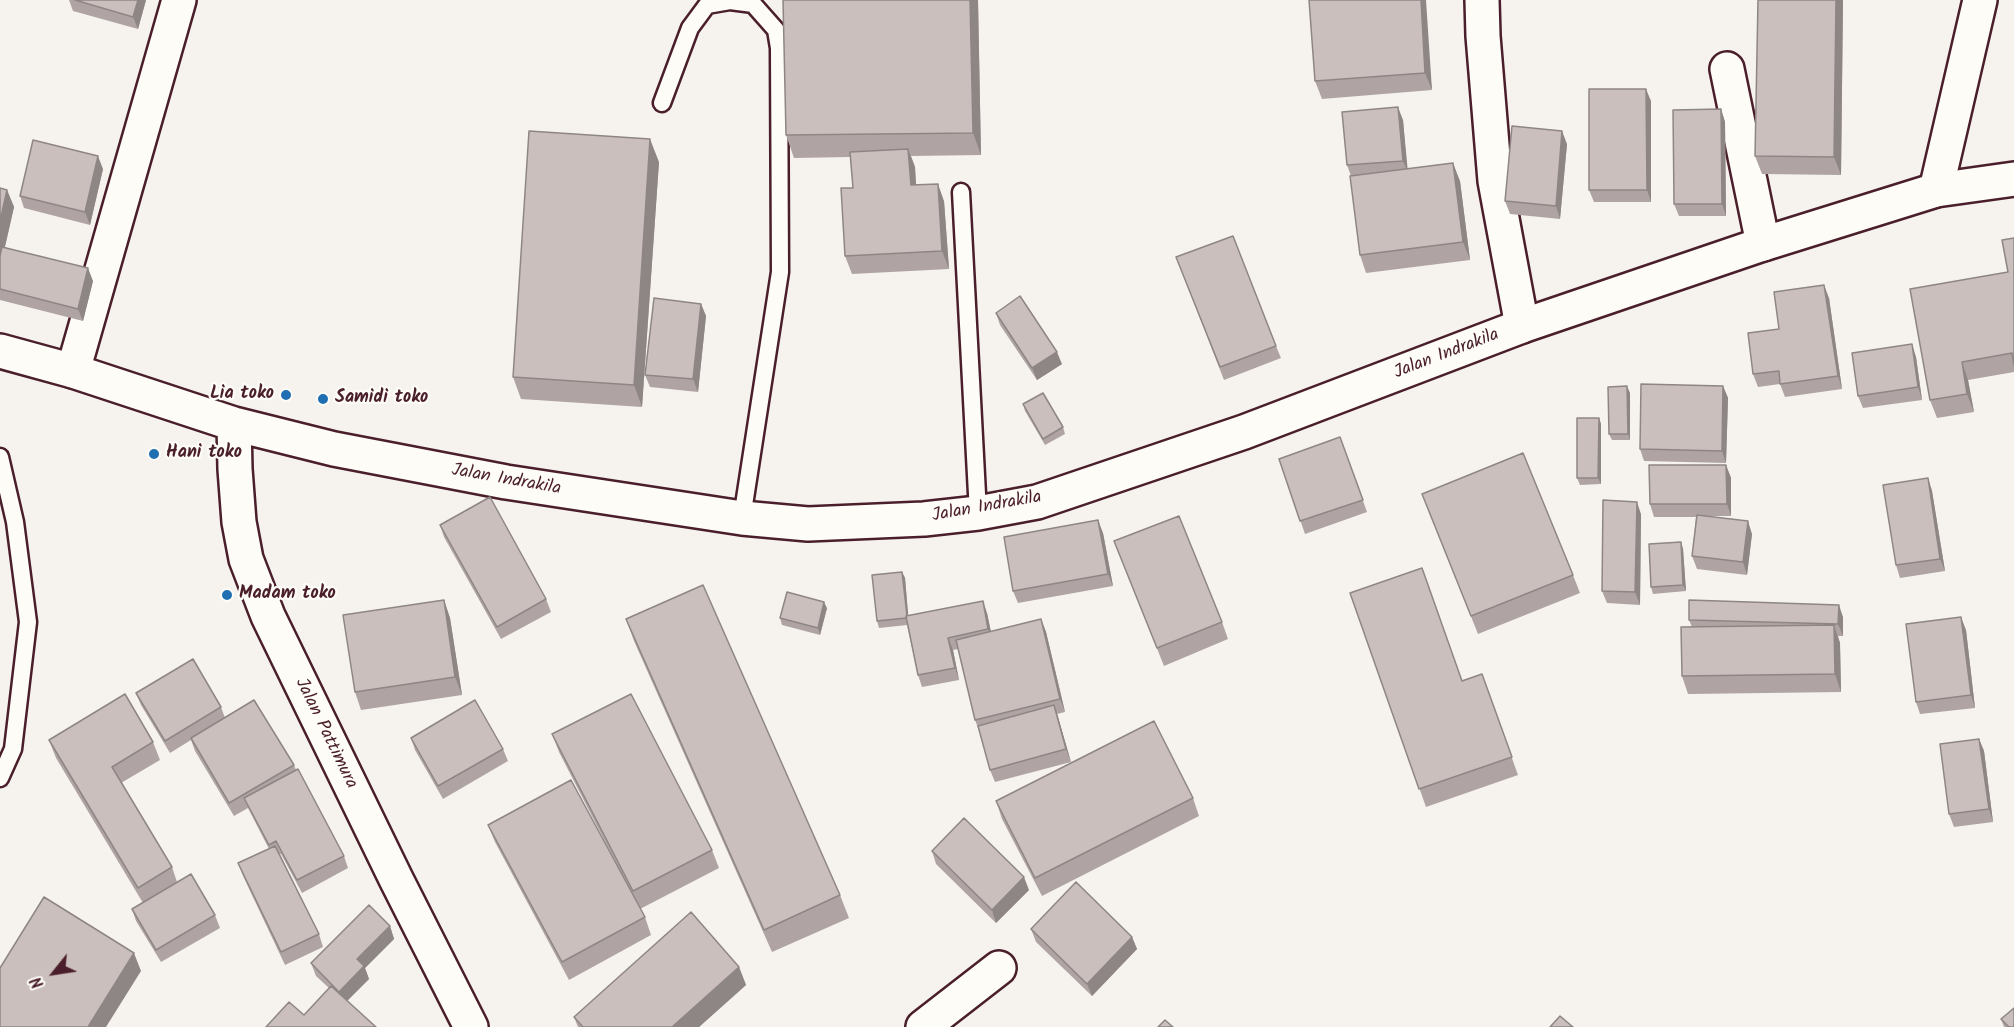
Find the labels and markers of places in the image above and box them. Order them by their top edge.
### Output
place label: Lia toko [210,384,274,406]
marker: Lia toko [279,388,293,402]
place label: Samidi toko [335,388,428,410]
marker: Samidi toko [316,392,330,406]
place label: Hani toko [166,443,242,465]
marker: Hani toko [147,447,161,461]
place label: Madam toko [239,584,336,606]
marker: Madam toko [220,588,234,602]

